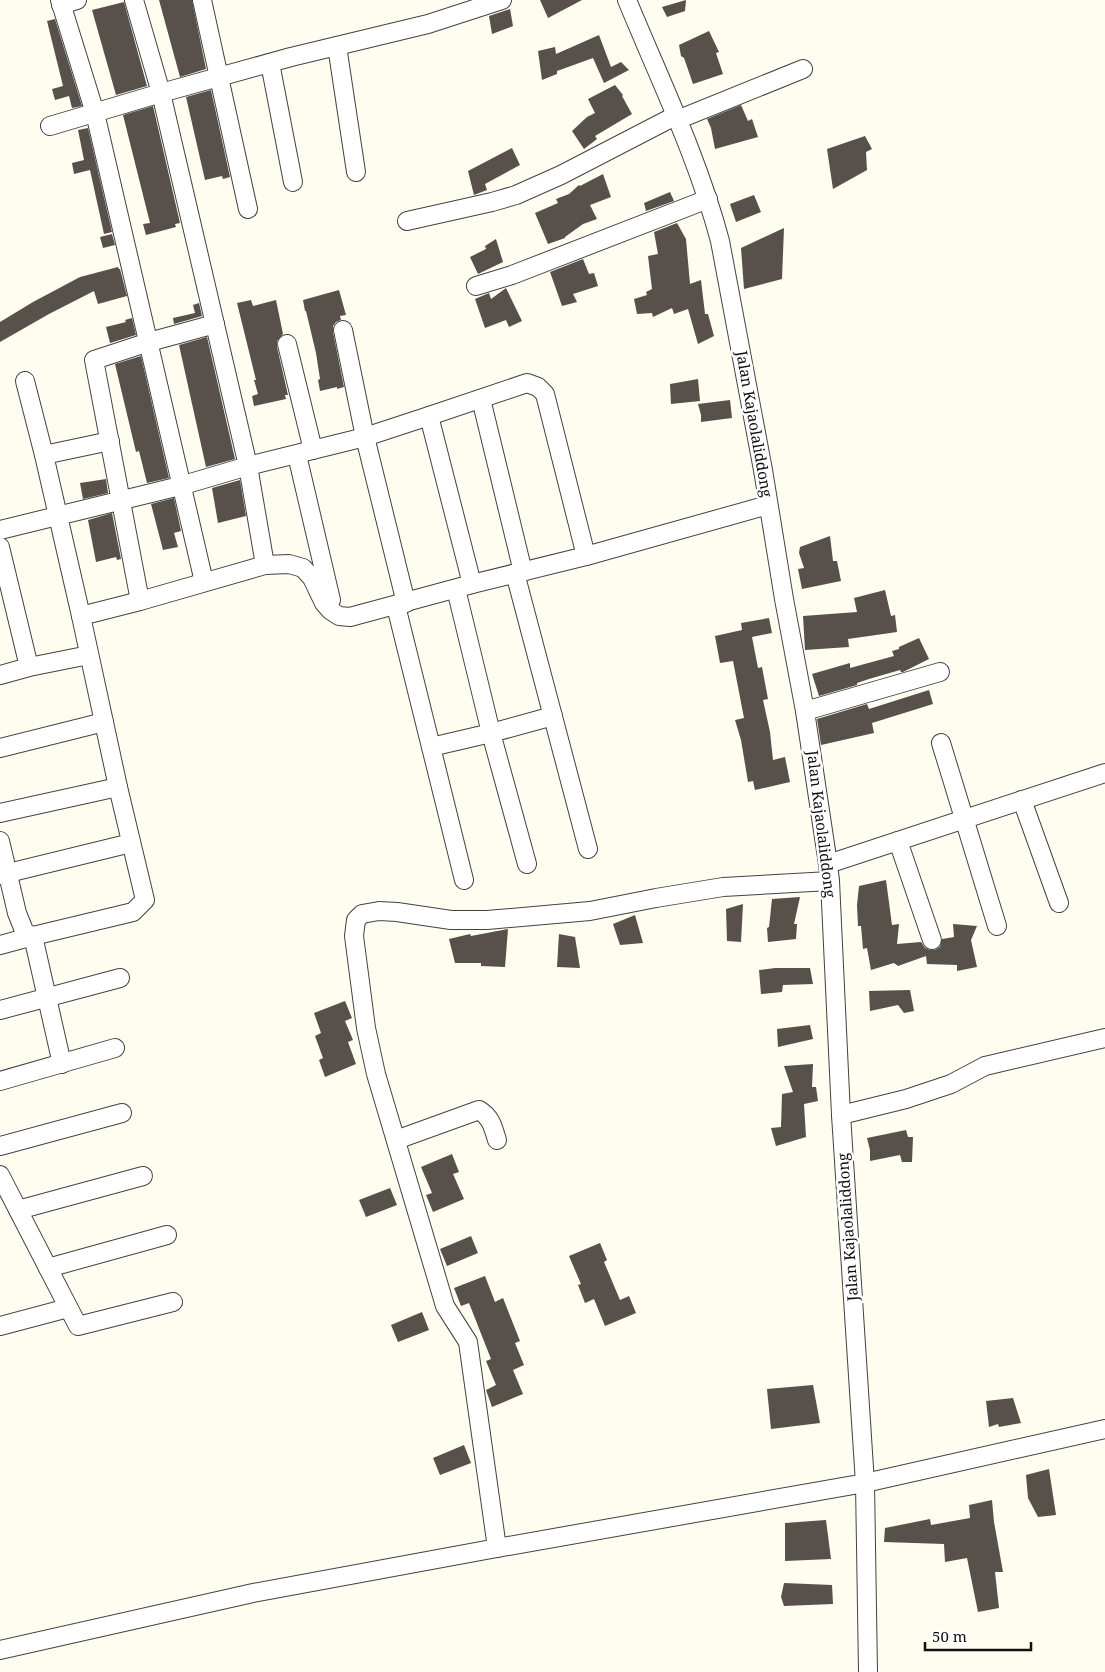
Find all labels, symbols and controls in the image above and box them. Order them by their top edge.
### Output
street label: Jalan Kajaolaliddong [732,348,778,499]
street label: Jalan Kajaolaliddong [803,748,841,899]
street label: Jalan Kajaolaliddong [832,1152,862,1303]
scale bar [925,1620,1031,1652]
text: 50 m [932,1626,967,1646]

